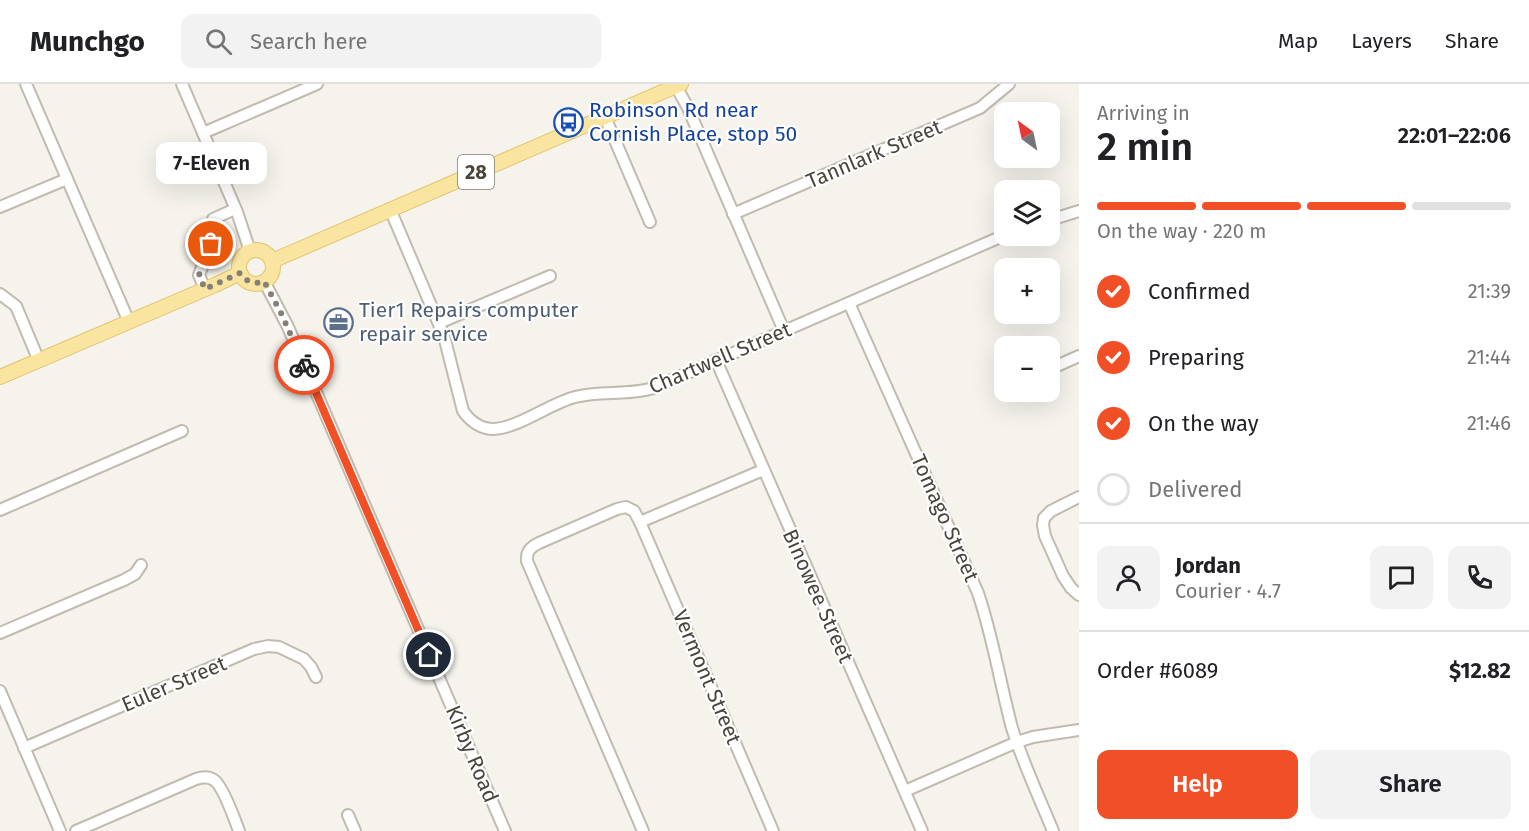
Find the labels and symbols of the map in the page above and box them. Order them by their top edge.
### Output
place label: Robinson Rd near Cornish Place, stop 50 [589,97,797,147]
north arrow [994,102,1060,168]
bus stop icon: Robinson Rd near Cornish Place, stop 50 [552,106,584,138]
street label: Tannlark Street [802,114,946,194]
callout: 7-Eleven [156,142,266,184]
road number: 28 [458,155,494,189]
pin [185,218,236,269]
place label: Tier1 Repairs computer repair service [359,297,578,347]
office icon: Tier1 Repairs computer repair service [322,306,354,338]
street label: Chartwell Street [645,316,796,400]
courier [274,335,334,395]
street label: Tomago Street [905,450,985,586]
street label: Binowee Street [777,525,859,667]
street label: Vermont Street [667,606,747,748]
pin [403,629,454,680]
street label: Euler Street [118,650,231,718]
street label: Kirby Road [440,701,504,807]

